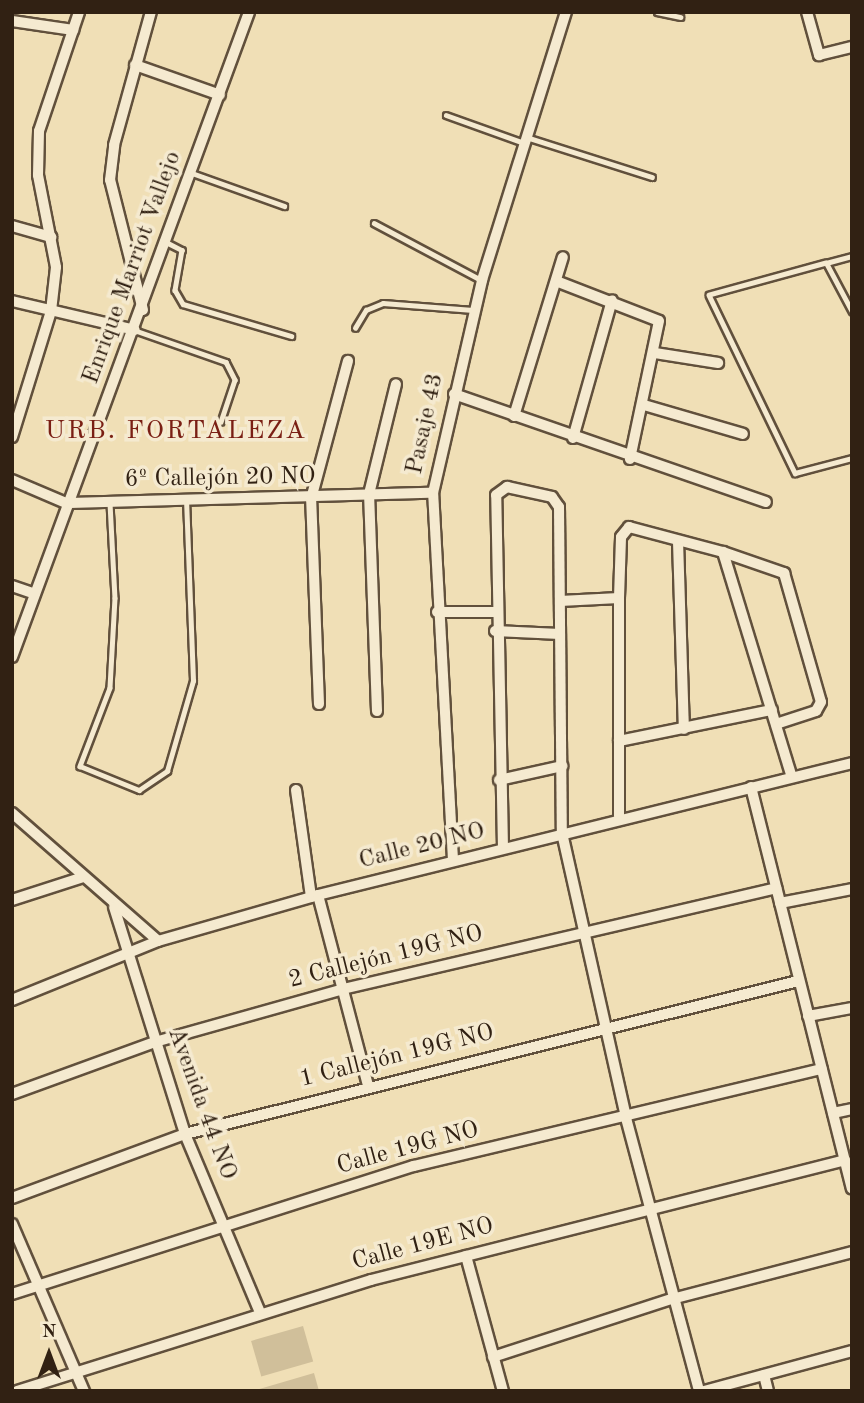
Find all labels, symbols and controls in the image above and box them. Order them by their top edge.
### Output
street label: Enrique Marriot Vallejo [77,148,189,388]
street label: Pasaje 43 [401,371,451,477]
district label: URB. FORTALEZA [47,416,305,448]
street label: 6º Callejón 20 NO [124,463,316,495]
street label: Calle 20 NO [356,817,488,877]
street label: 2 Callejón 19G NO [286,920,486,996]
street label: 1 Callejón 19G NO [297,1019,497,1095]
street label: Avenida 44 NO [160,1024,242,1184]
street label: Calle 19G NO [334,1116,482,1182]
street label: Calle 19E NO [349,1212,497,1278]
north arrow [14,1319,84,1389]
text: N [42,1323,56,1342]

